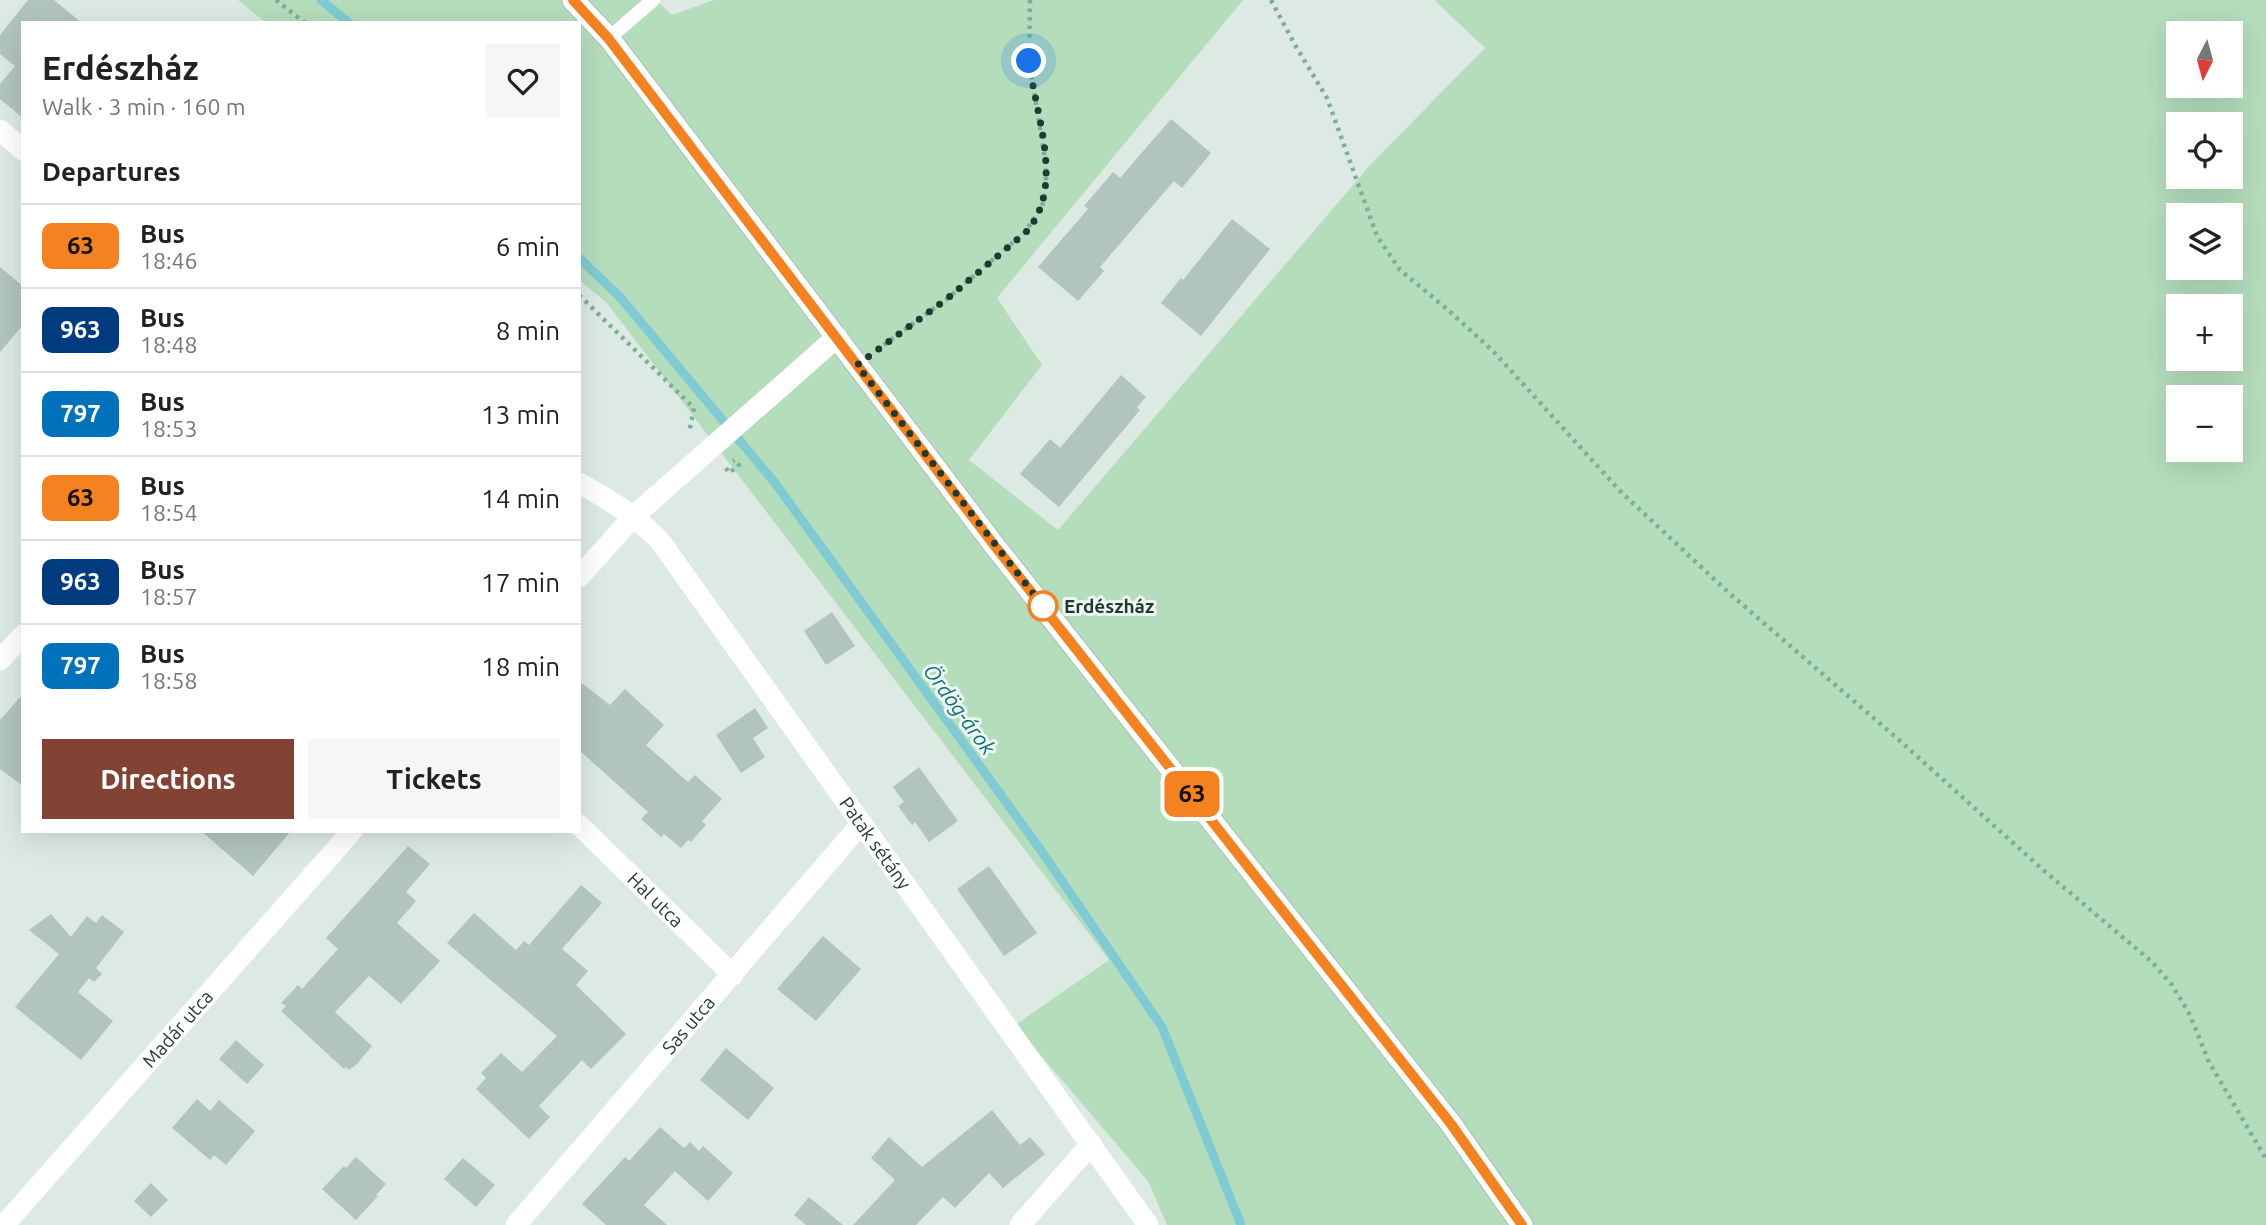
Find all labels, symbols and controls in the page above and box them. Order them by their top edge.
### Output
north arrow [2166,21,2244,98]
map controls [2166,21,2243,462]
your location [1011,43,1046,78]
button: heart [486,44,560,118]
text: Erdészház [42,49,199,86]
text: Walk · 3 min · 160 m [42,94,246,119]
button: locate [2166,112,2243,189]
text: Departures [42,157,180,186]
button: layers [2166,203,2243,280]
text: Bus [140,219,185,248]
text: 63 [67,232,94,259]
text: 6 min [496,232,560,261]
text: 18:46 [140,248,198,273]
button: + [2166,294,2243,371]
text: Bus [140,303,185,332]
text: 963 [60,316,101,343]
text: 8 min [496,316,560,345]
text: 18:48 [140,332,198,357]
button: − [2166,385,2243,462]
text: Bus [140,387,185,416]
text: 797 [60,400,101,427]
text: 13 min [481,400,560,429]
text: 18:53 [140,416,198,441]
text: Bus [140,471,185,500]
text: 63 [67,484,94,511]
text: 14 min [481,484,560,513]
text: 18:54 [140,500,198,525]
text: Bus [140,555,185,584]
text: 963 [60,568,101,595]
text: 17 min [481,568,560,597]
text: 18:57 [140,584,198,609]
marker: Erdészház [1028,591,1058,621]
place label: Erdészház [1064,595,1154,617]
text: Bus [140,639,185,668]
text: 797 [60,652,101,679]
text: 18 min [481,652,560,681]
water label: Ördög-árok [919,659,1001,759]
text: 18:58 [140,668,198,693]
button: Directions [42,739,294,819]
button: Tickets [308,739,560,819]
line badge: 63 [1160,771,1224,817]
text: 63 [1178,780,1206,807]
street label: Patak sétány [835,793,916,893]
street label: Hal utca [623,868,688,932]
street label: Madár utca [138,986,217,1072]
street label: Sas utca [657,991,719,1058]

